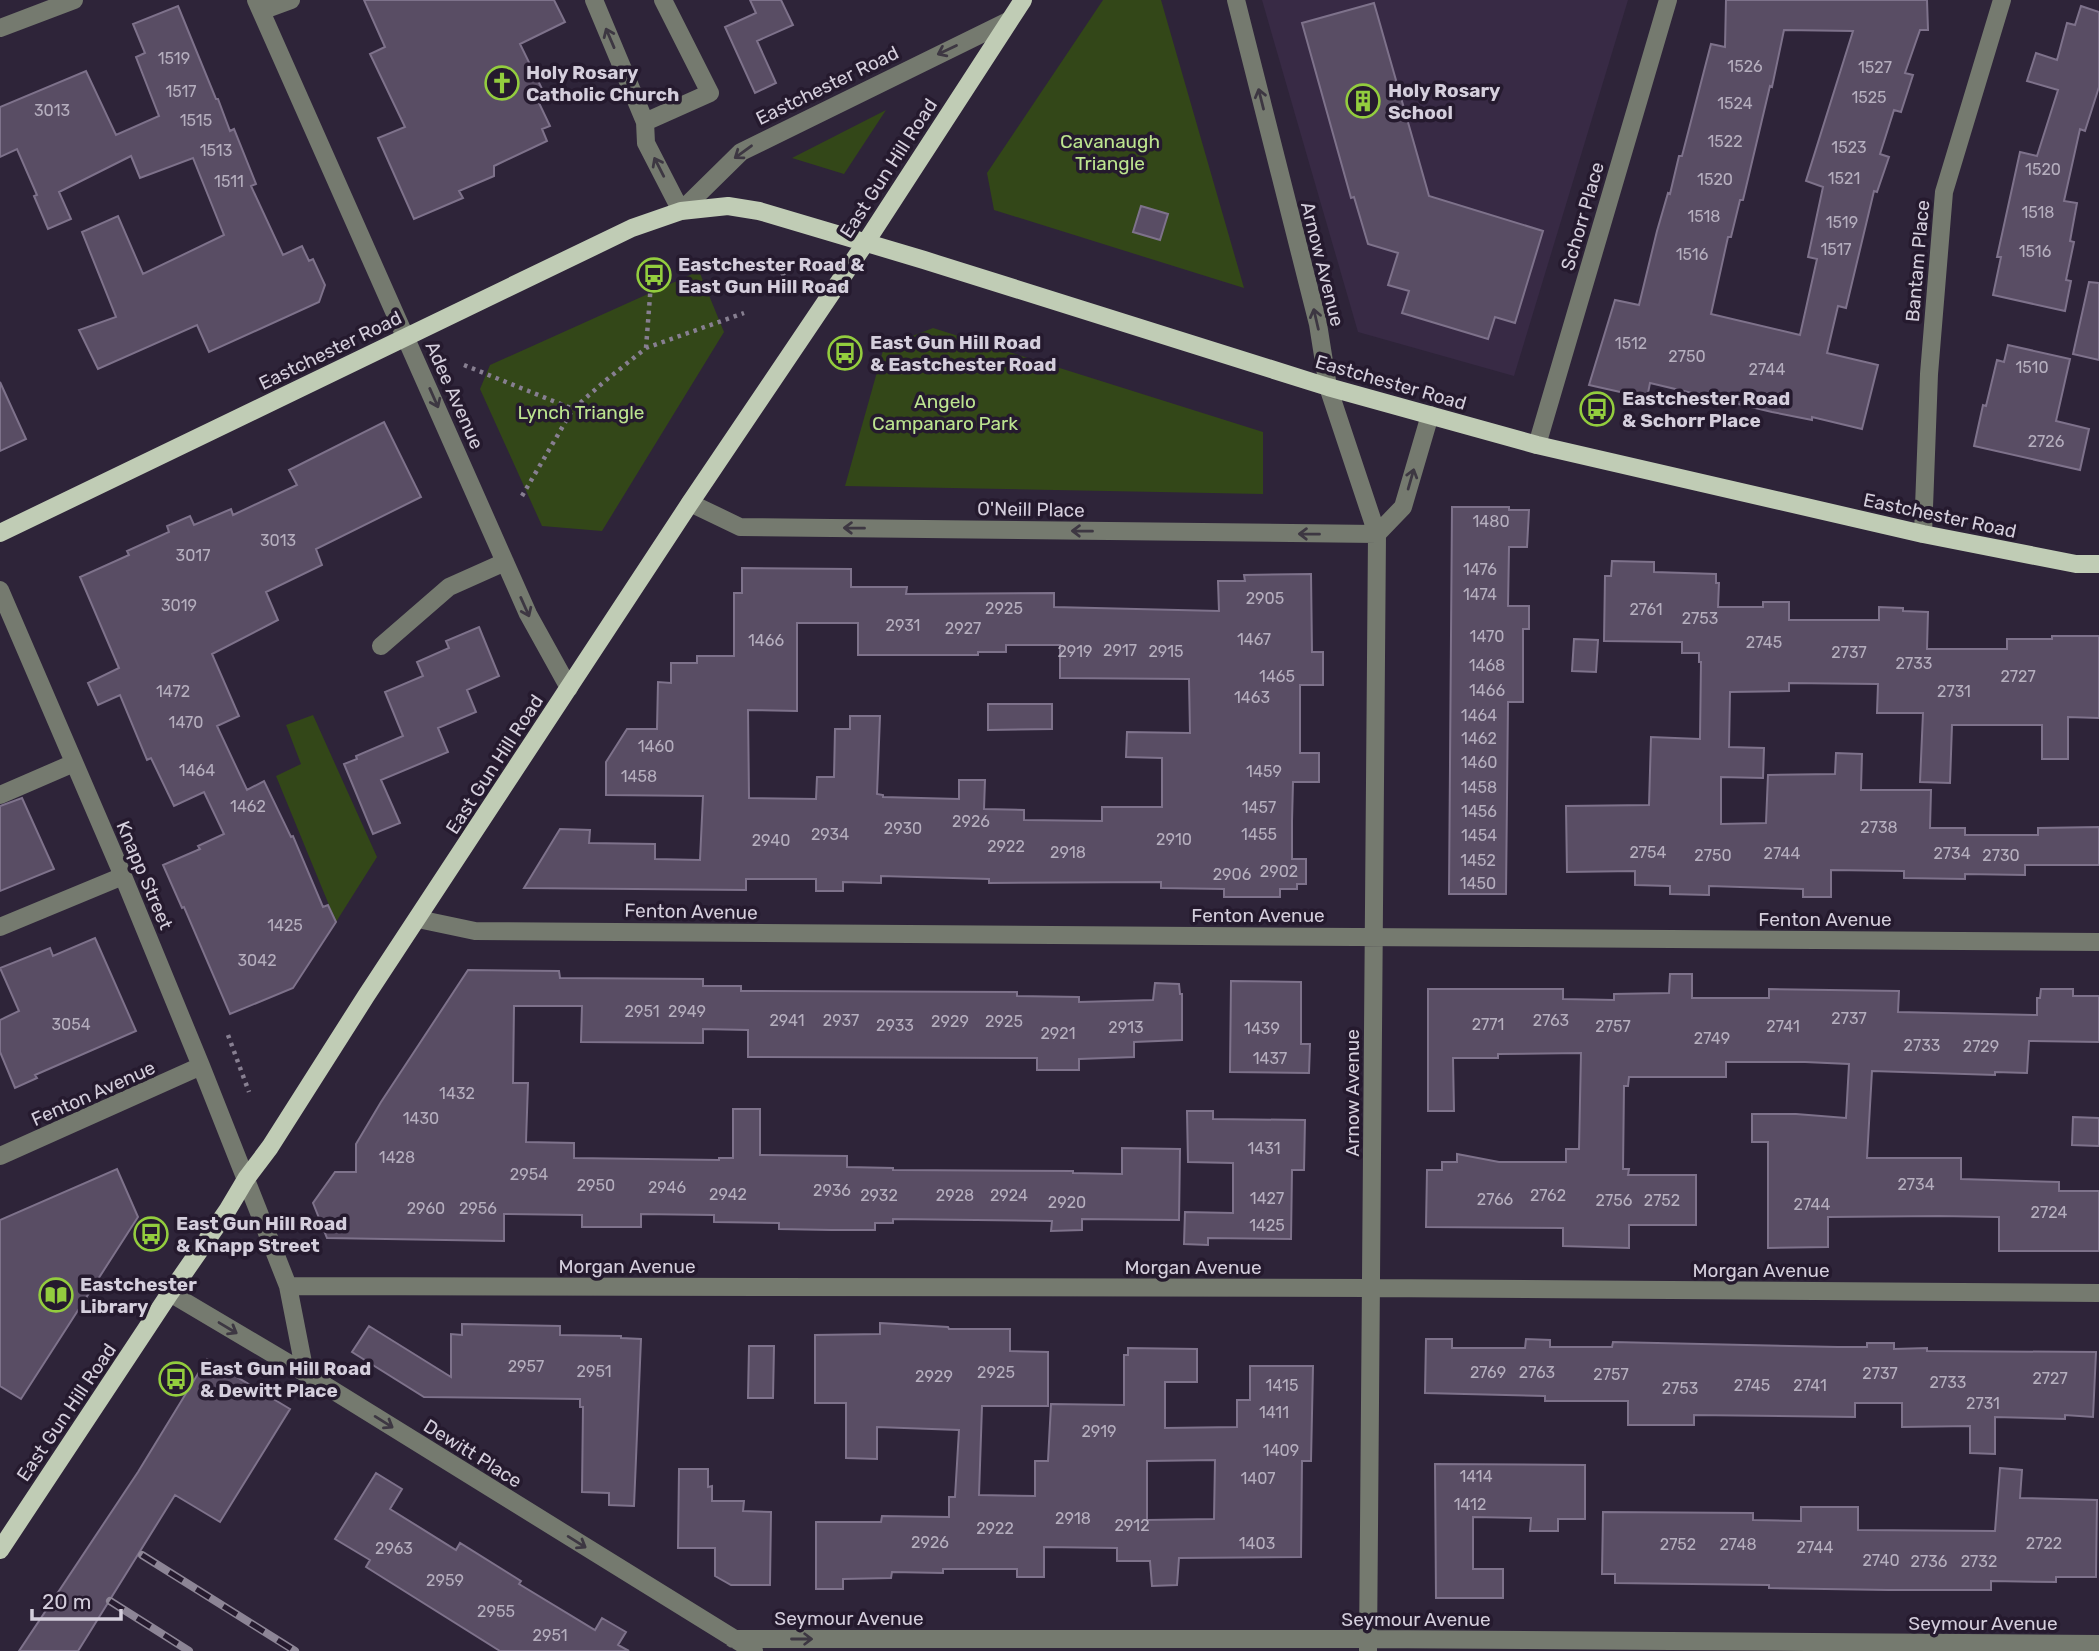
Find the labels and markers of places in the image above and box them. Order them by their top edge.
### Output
place label: Holy Rosary Catholic Church [526,61,679,106]
church icon: Holy Rosary Catholic Church [483,64,521,102]
place label: Holy Rosary School [1388,79,1501,124]
building icon: Holy Rosary School [1344,82,1382,120]
place label: Eastchester Road & East Gun Hill Road [678,253,864,298]
bus stop icon: Eastchester Road & East Gun Hill Road [635,256,673,294]
place label: East Gun Hill Road & Eastchester Road [870,331,1056,376]
bus stop icon: East Gun Hill Road & Eastchester Road [826,334,864,372]
place label: Eastchester Road & Schorr Place [1622,387,1790,432]
bus stop icon: Eastchester Road & Schorr Place [1578,390,1616,428]
place label: East Gun Hill Road & Knapp Street [176,1212,347,1257]
bus stop icon: East Gun Hill Road & Knapp Street [132,1215,170,1253]
place label: Eastchester Library [80,1273,197,1318]
library icon: Eastchester Library [37,1276,75,1314]
place label: East Gun Hill Road & Dewitt Place [200,1357,371,1402]
bus stop icon: East Gun Hill Road & Dewitt Place [157,1360,195,1398]

